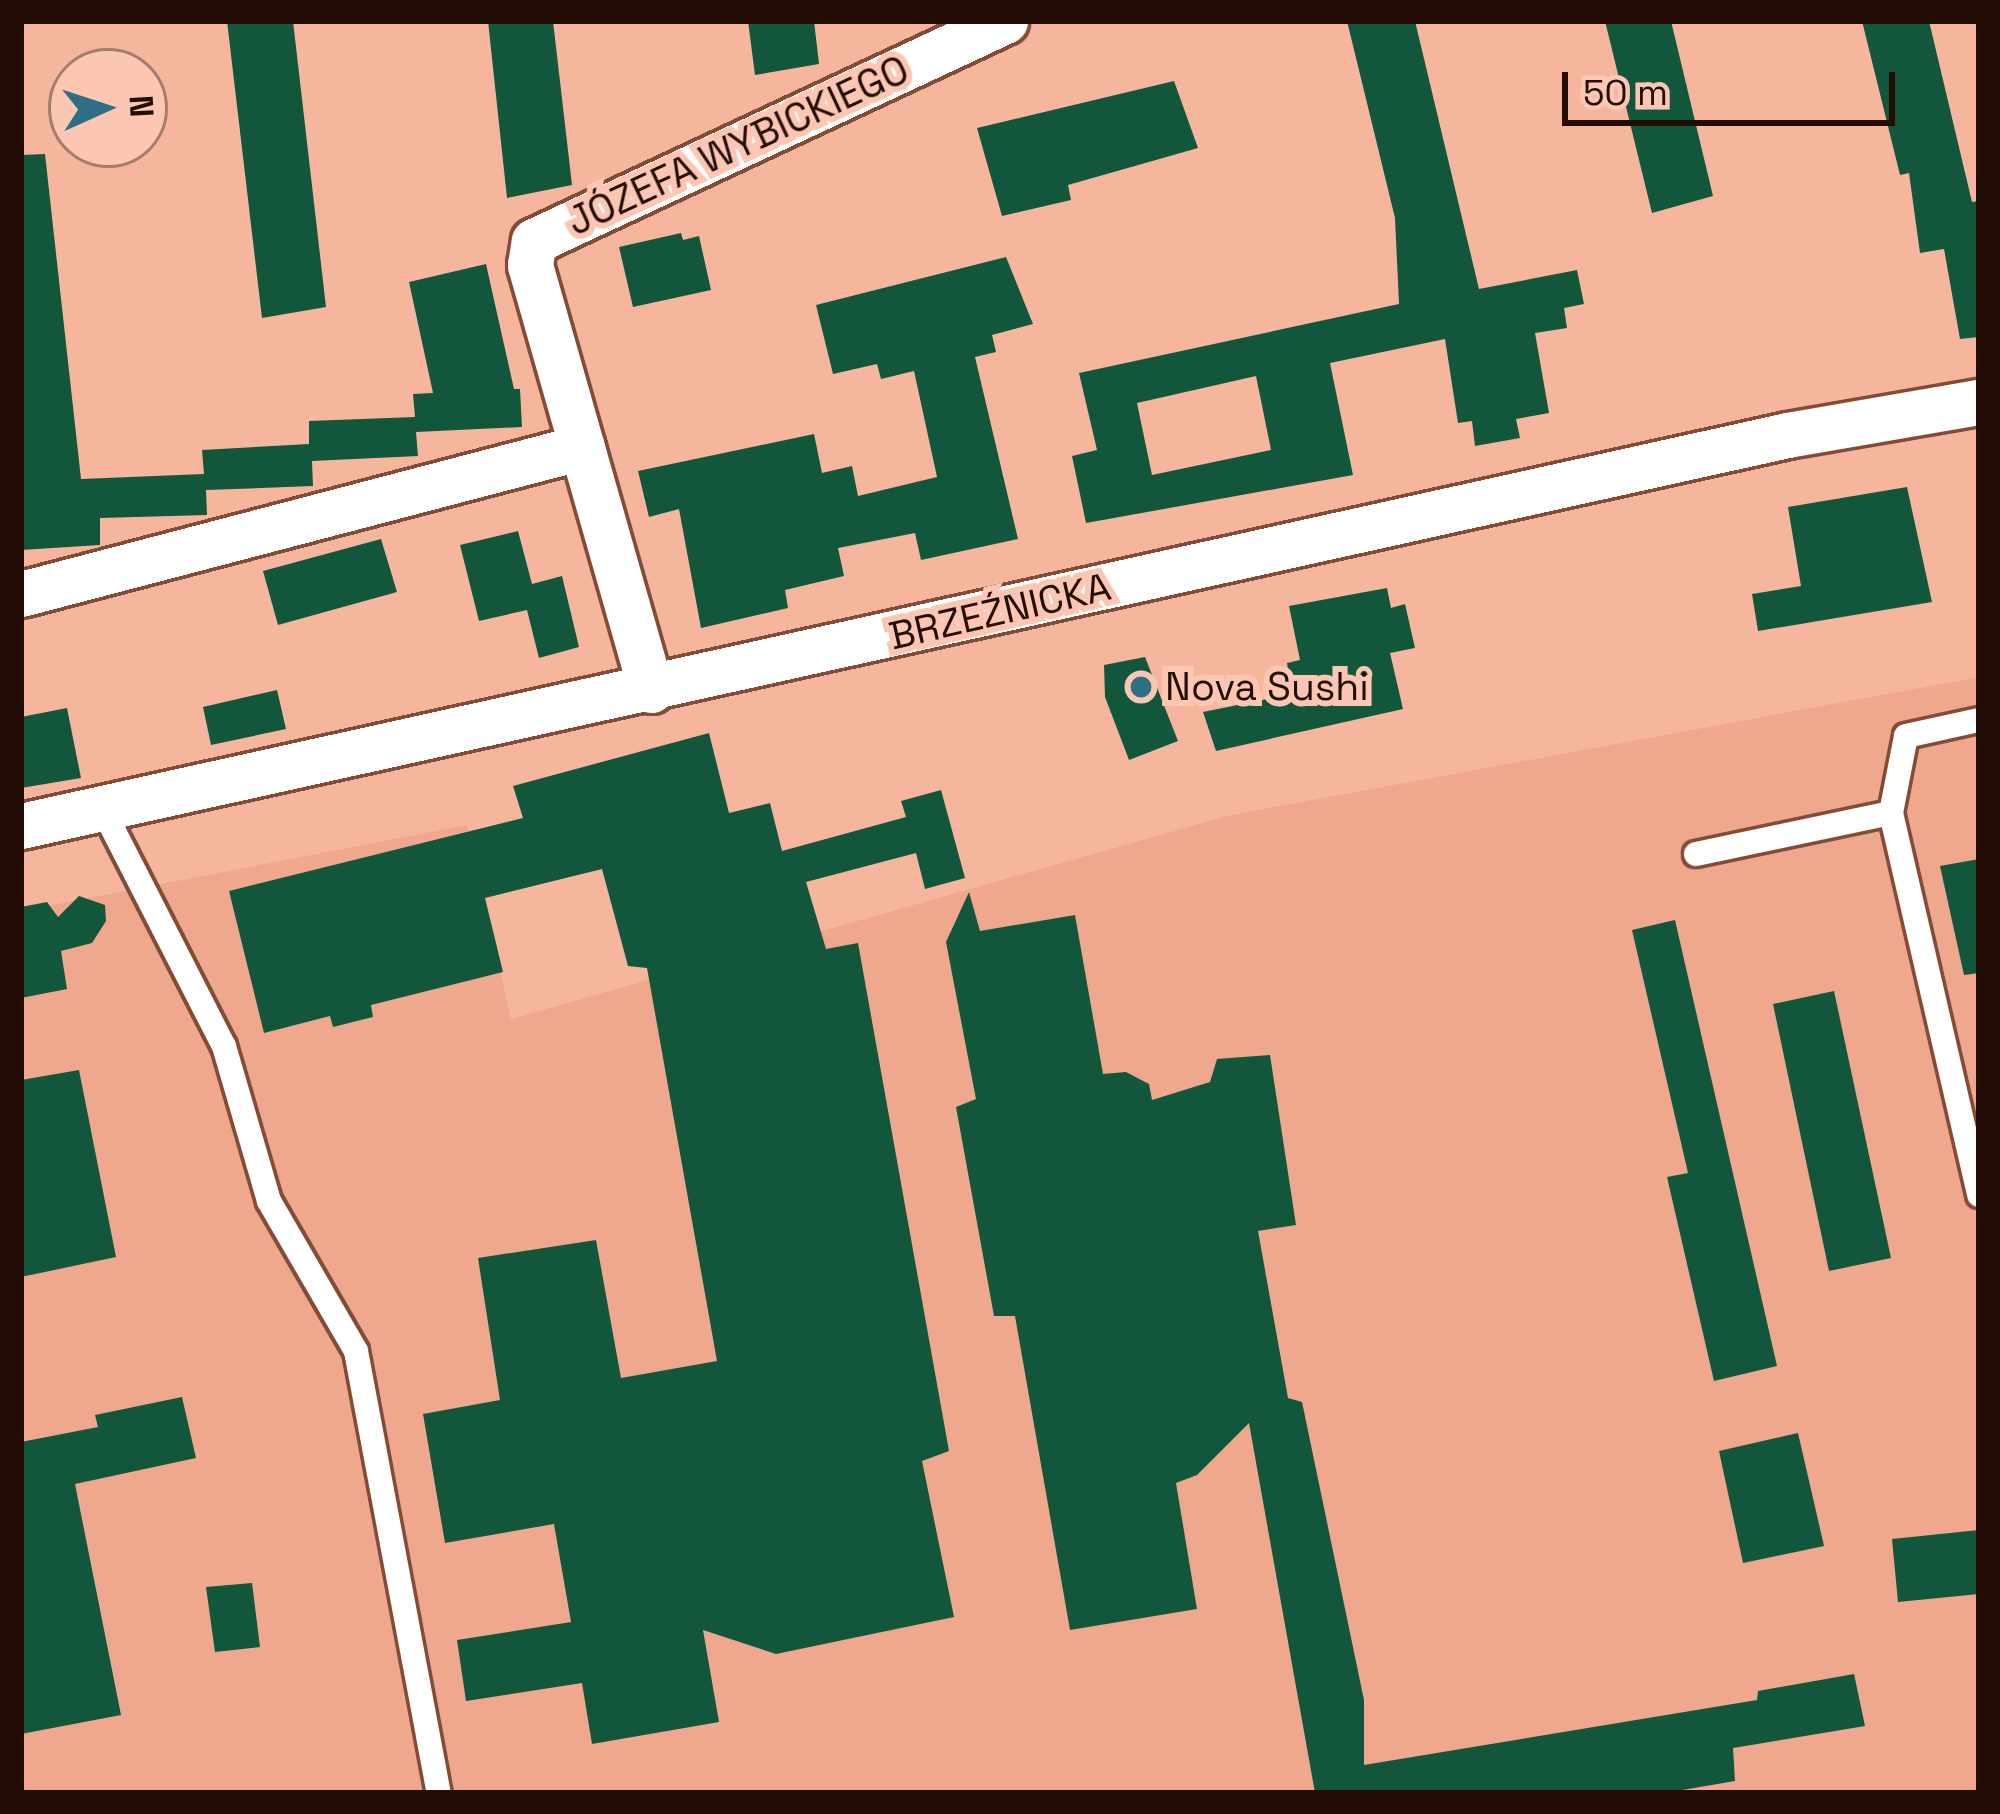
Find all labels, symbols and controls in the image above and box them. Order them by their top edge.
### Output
street label: JÓZEFA WYBICKIEGO [560,46,916,246]
north arrow [48,48,168,168]
scale bar [1568,48,1901,122]
text: 50 m [1583,70,1668,116]
text: N [119,94,163,118]
street label: BRZEŹNICKA [885,564,1115,660]
place label: Nova Sushi [1165,664,1369,710]
marker: Nova Sushi [1128,674,1154,700]

